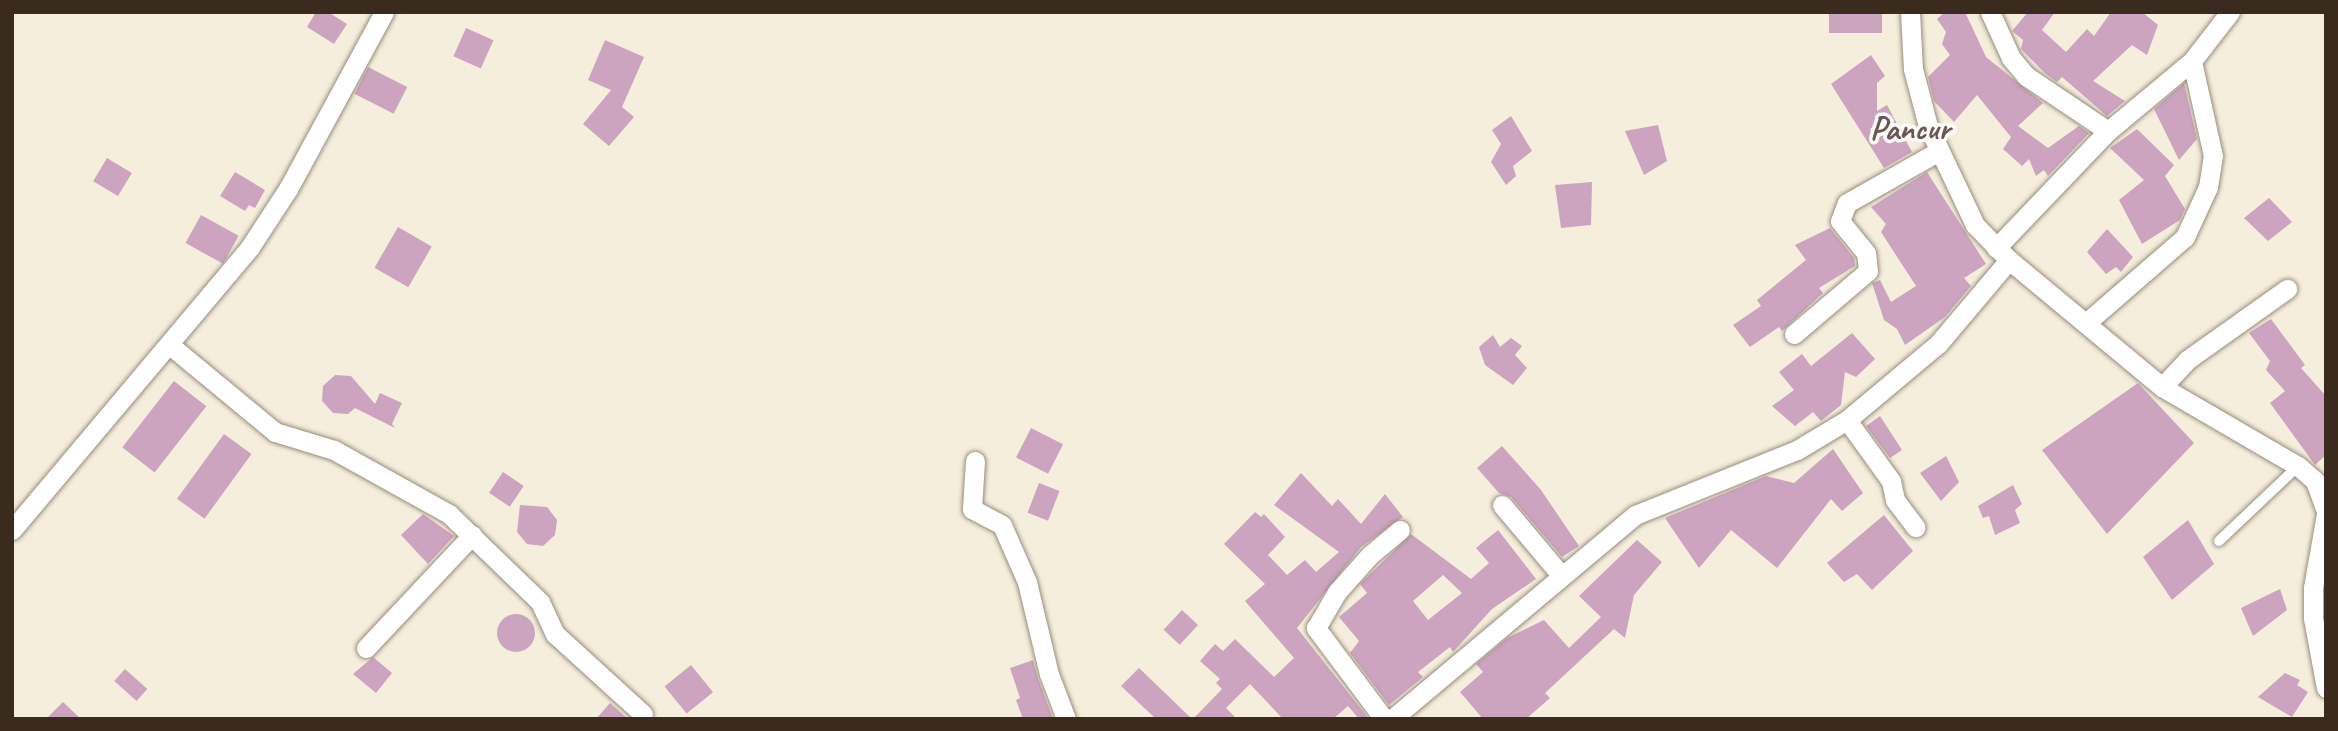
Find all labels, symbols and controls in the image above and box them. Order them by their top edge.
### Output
district label: Pancur [1870,109,1950,149]

